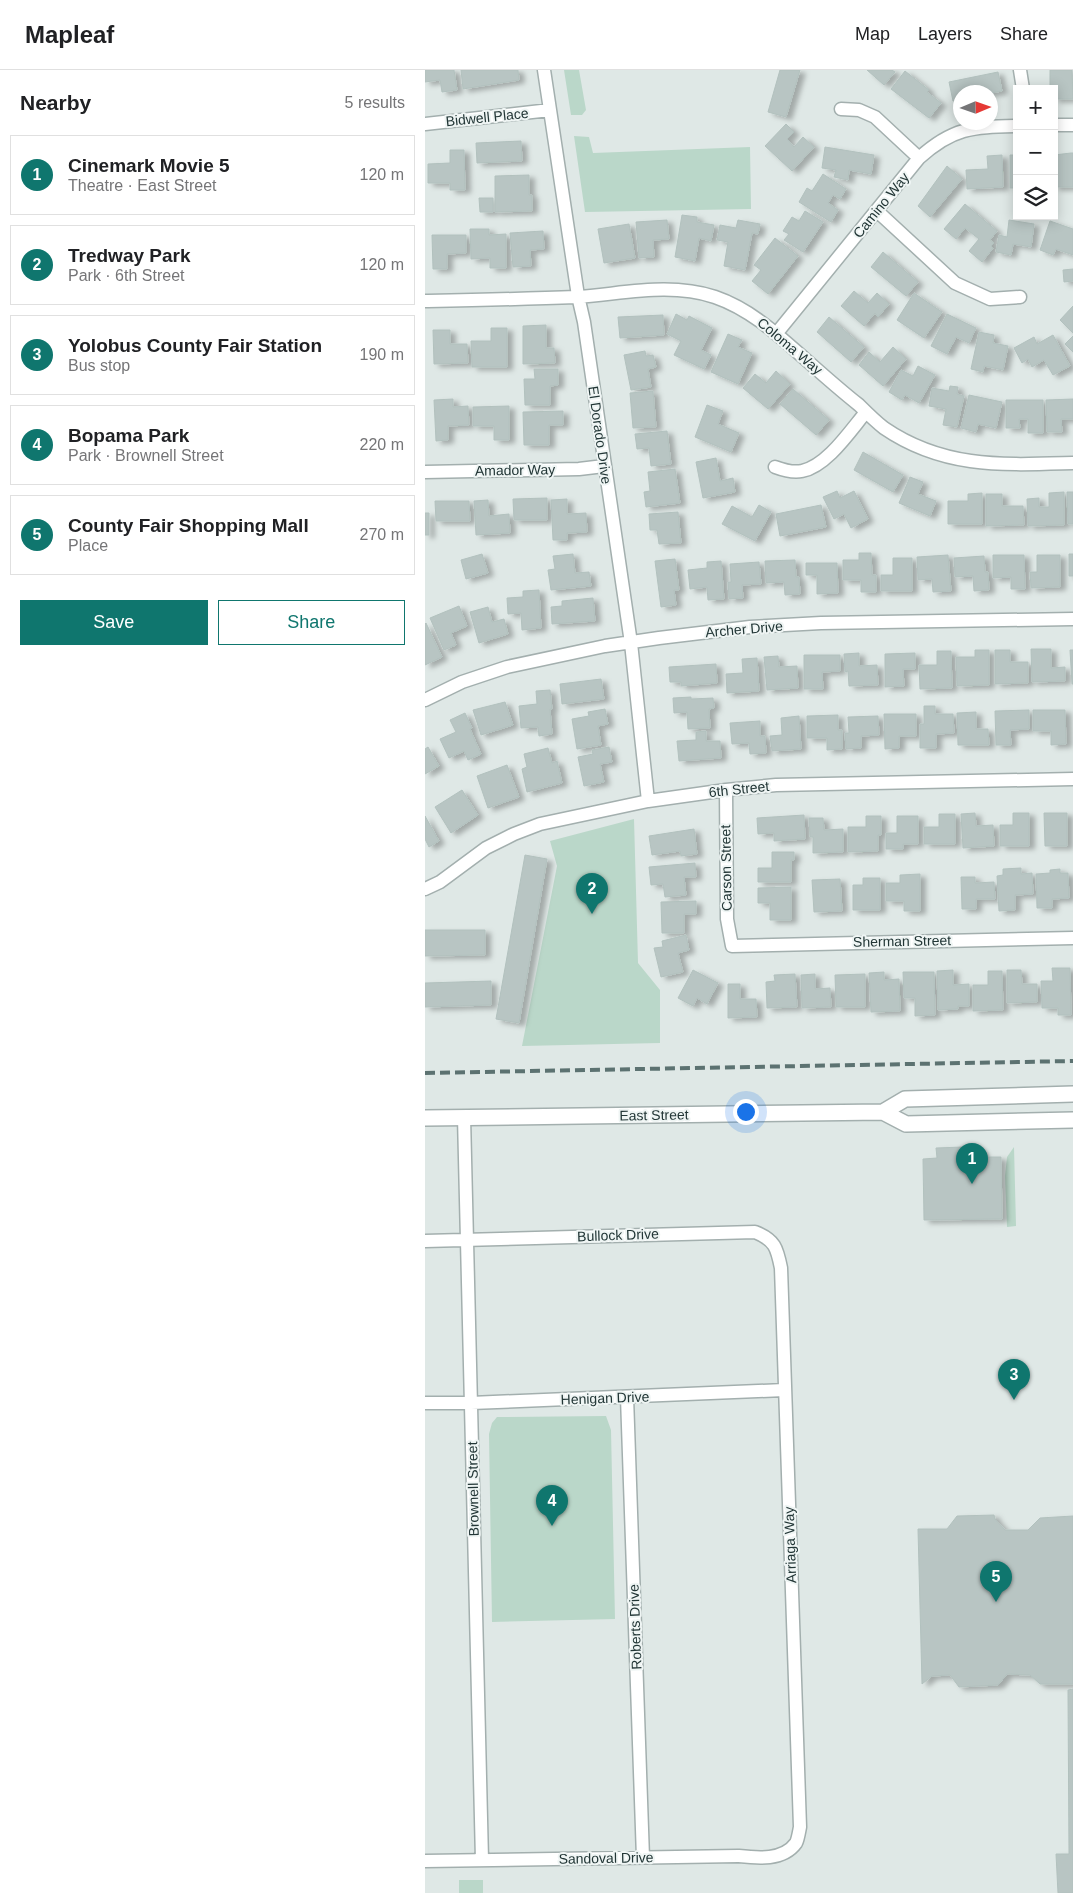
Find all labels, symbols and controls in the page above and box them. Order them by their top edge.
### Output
text: Mapleaf [25,21,114,48]
text: Map [855,24,890,44]
text: Layers [918,24,972,44]
text: Share [1000,24,1048,44]
north arrow [953,85,998,130]
map controls [1013,85,1058,220]
button: + [1013,85,1058,130]
text: Nearby [20,91,91,114]
text: 5 results [345,94,405,111]
street label: Bidwell Place [445,105,529,129]
button: − [1013,130,1058,175]
text: Cinemark Movie 5 [68,155,230,176]
text: 1 [33,166,41,183]
text: 120 m [360,166,404,183]
street label: Camino Way [850,169,912,241]
button: layers [1013,175,1058,220]
text: Theatre · East Street [68,177,217,194]
text: Tredway Park [68,245,191,266]
text: 2 [33,256,41,273]
text: 120 m [360,256,404,273]
text: Park · 6th Street [68,267,185,284]
street label: Coloma Way [754,314,826,378]
text: Yolobus County Fair Station [68,335,322,356]
text: 3 [33,346,41,363]
text: 190 m [360,346,404,363]
text: Bus stop [68,357,130,374]
street label: El Dorado Drive [585,385,615,485]
text: Bopama Park [68,425,189,446]
text: 4 [33,436,41,453]
text: 220 m [360,436,404,453]
text: Park · Brownell Street [68,447,224,464]
street label: Amador Way [475,461,555,479]
text: County Fair Shopping Mall [68,515,309,536]
text: 5 [33,526,41,543]
text: 270 m [360,526,404,543]
text: Place [68,537,108,554]
button: Save [20,600,208,645]
button: Share [218,600,405,645]
street label: Archer Drive [705,618,784,640]
street label: 6th Street [708,778,770,800]
street label: Carson Street [717,825,735,911]
pin: 2 [576,873,608,914]
street label: Sherman Street [853,932,951,950]
your location [733,1099,759,1125]
street label: East Street [619,1106,689,1124]
pin: 1 [956,1143,988,1184]
street label: Bullock Drive [577,1226,659,1244]
pin: 3 [998,1359,1030,1400]
street label: Henigan Drive [560,1388,650,1408]
street label: Brownell Street [464,1441,482,1537]
pin: 4 [536,1485,568,1526]
street label: Arriaga Way [781,1506,799,1584]
pin: 5 [980,1561,1012,1602]
street label: Roberts Drive [626,1584,644,1670]
street label: Sandoval Drive [558,1849,654,1867]

